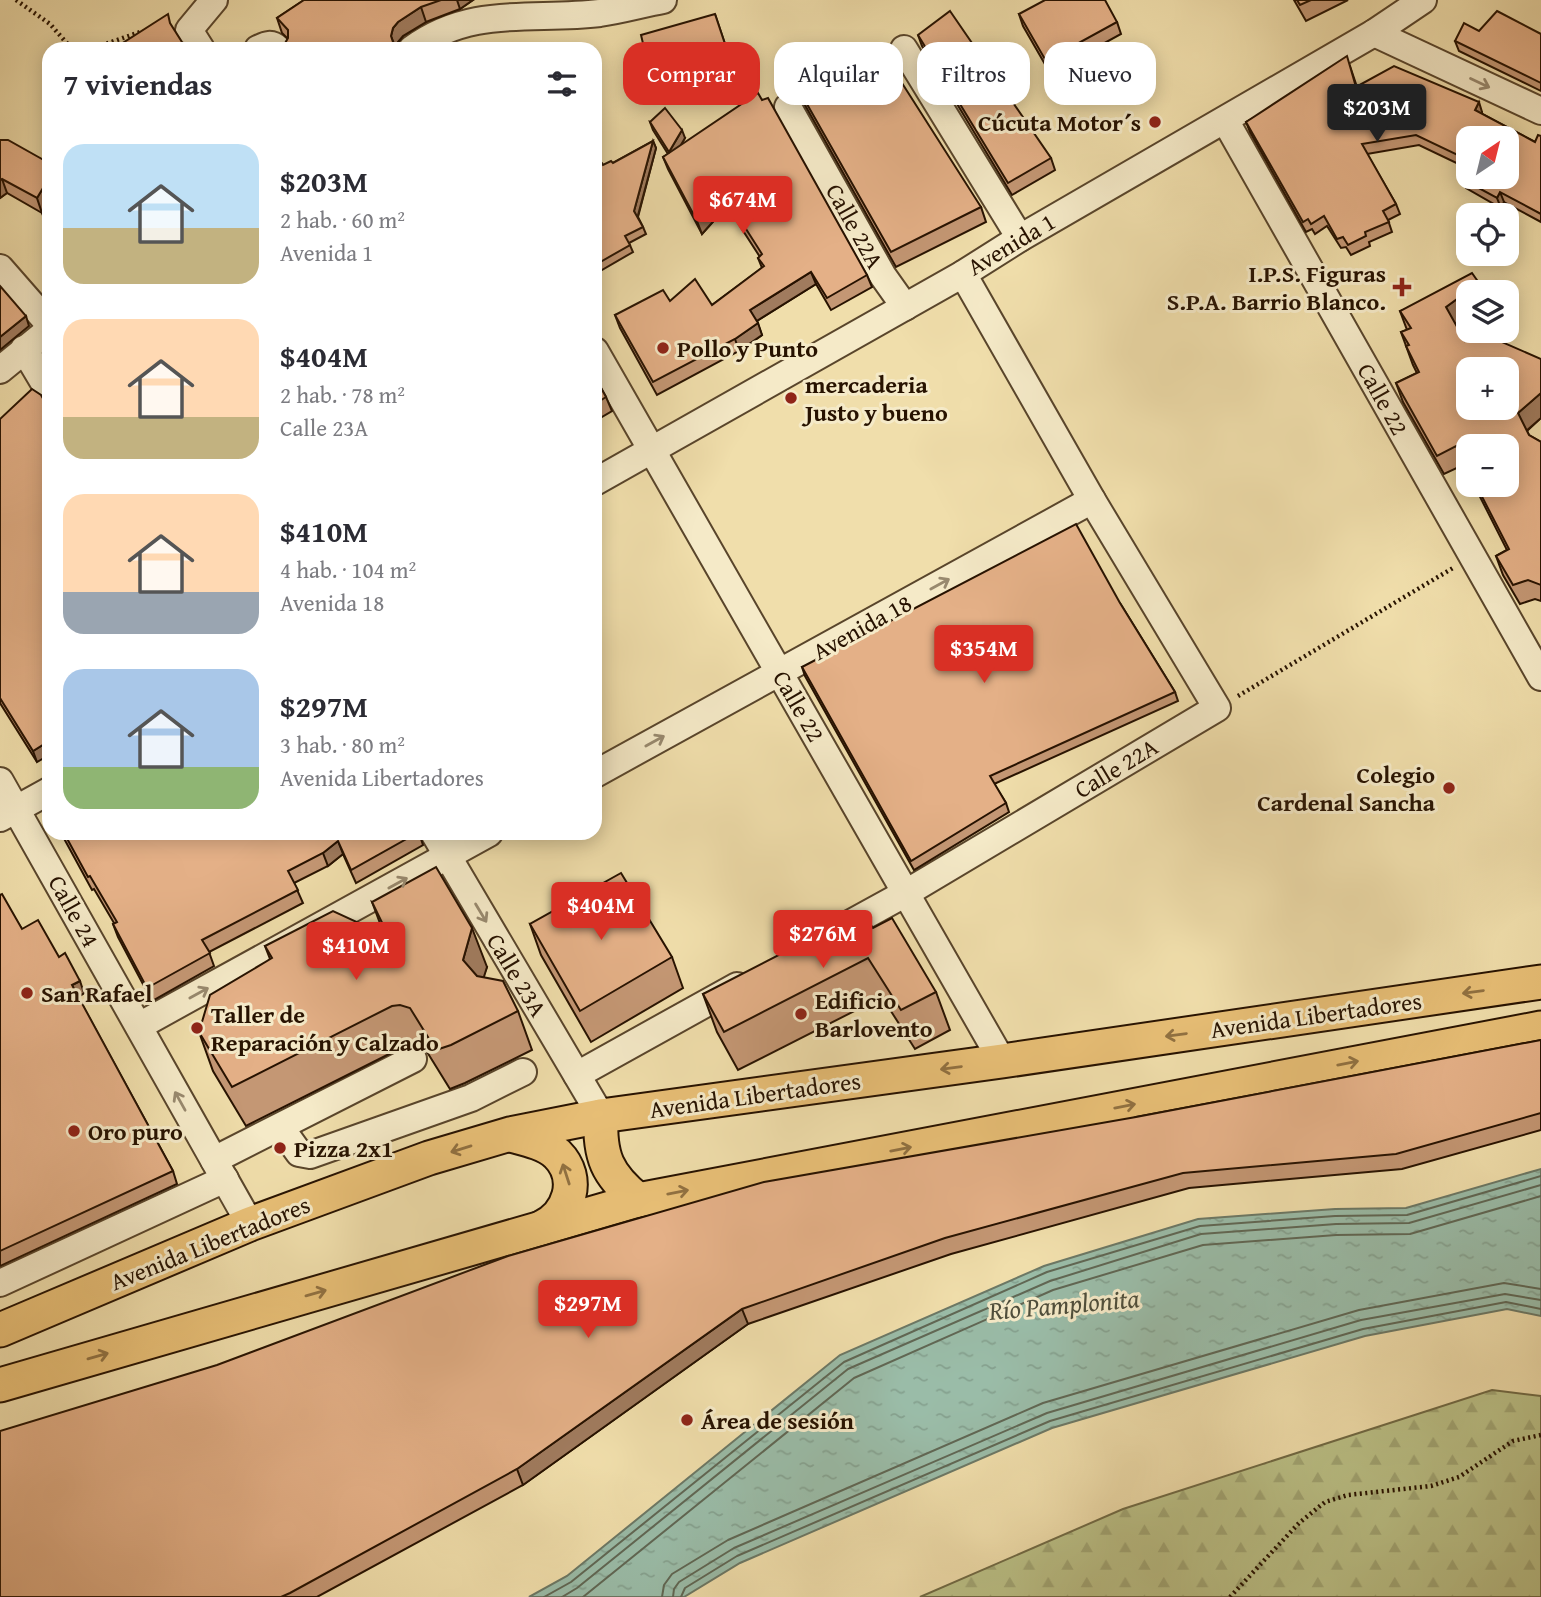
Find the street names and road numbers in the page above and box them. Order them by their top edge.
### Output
street label: Calle 22A [817,177,893,275]
street label: Avenida 1 [960,204,1062,284]
street label: Calle 22 [1349,357,1417,441]
street label: Avenida 18 [806,585,918,669]
street label: Calle 22 [764,664,834,748]
street label: Calle 22A [1068,729,1165,807]
street label: Calle 24 [40,869,108,953]
street label: Calle 23A [478,927,556,1024]
street label: Avenida Libertadores [1208,983,1424,1047]
street label: Avenida Libertadores [647,1063,863,1127]
street label: Avenida Libertadores [105,1187,315,1299]

